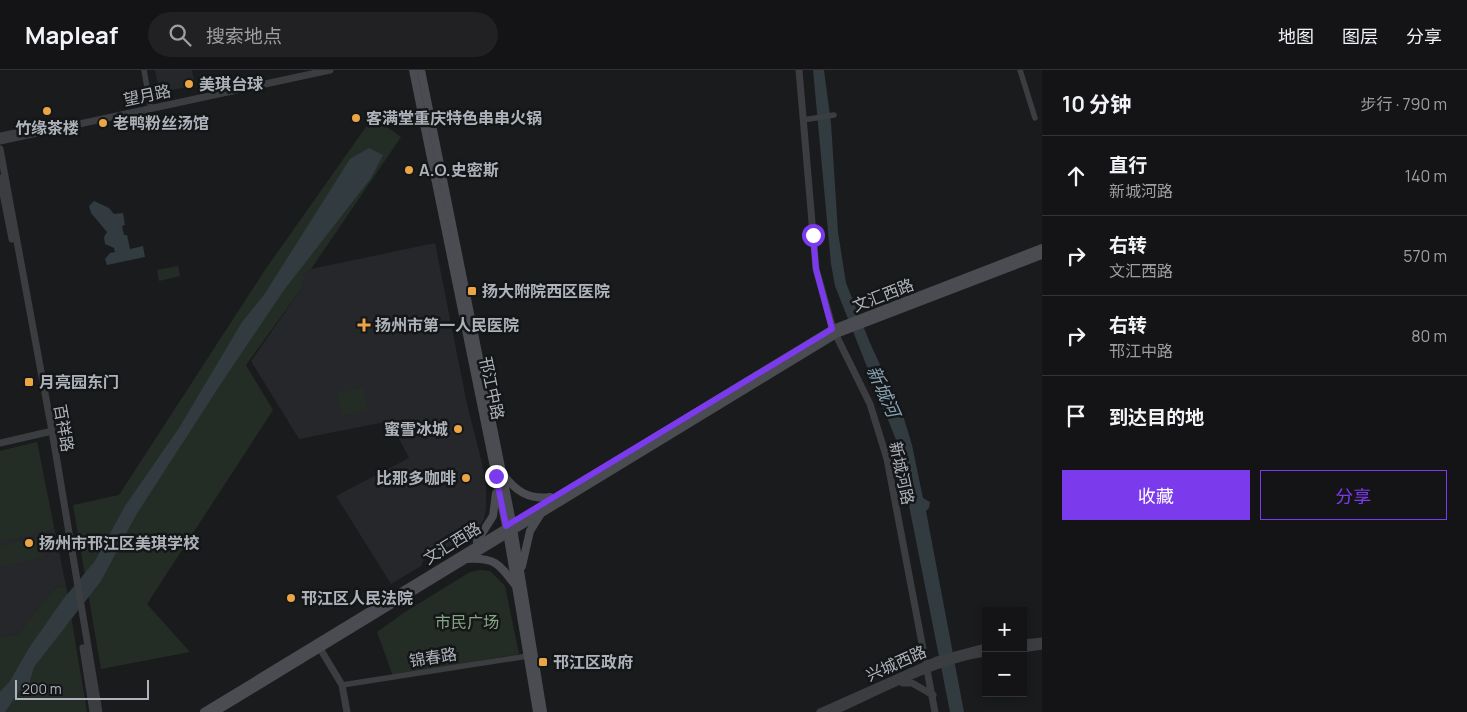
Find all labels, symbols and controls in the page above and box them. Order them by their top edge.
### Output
search box [148,12,498,57]
text: Mapleaf [25,18,118,51]
icon: search [166,21,194,49]
text: 搜索地点 [206,23,282,49]
text: 地图 [1278,24,1314,48]
text: 图层 [1342,24,1378,48]
text: 分享 [1406,24,1442,48]
place label: 美琪台球 [199,73,263,95]
marker: 美琪台球 [183,78,195,90]
street label: 望月路 [121,79,173,111]
text: 10 分钟 [1062,90,1131,118]
text: 步行 · 790 m [1360,93,1447,115]
marker: 竹缘茶楼 [41,105,53,117]
place label: 客满堂重庆特色串串火锅 [366,107,542,129]
place label: 老鸭粉丝汤馆 [113,112,209,134]
marker: 客满堂重庆特色串串火锅 [350,112,362,124]
place label: 竹缘茶楼 [15,117,79,139]
marker: 老鸭粉丝汤馆 [97,117,109,129]
text: 直行 [1109,152,1147,178]
place label: A.O.史密斯 [419,159,499,181]
icon: ahead [1062,162,1090,190]
marker: A.O.史密斯 [403,164,415,176]
text: 140 m [1405,165,1447,187]
text: 新城河路 [1109,180,1173,202]
route start [802,224,825,247]
text: 右转 [1109,232,1147,258]
icon: right [1062,242,1090,270]
text: 570 m [1403,245,1447,267]
text: 文汇西路 [1109,260,1173,282]
street label: 文汇西路 [849,273,917,317]
place label: 扬大附院西区医院 [482,280,610,302]
marker: 扬大附院西区医院 [466,285,478,297]
text: 右转 [1109,312,1147,338]
place label: 扬州市第一人民医院 [375,314,519,336]
marker: 扬州市第一人民医院 [357,318,371,332]
icon: right [1062,322,1090,350]
text: 80 m [1411,325,1447,347]
text: 邗江中路 [1109,340,1173,362]
street label: 邗江中路 [475,354,509,422]
water label: 新城河 [862,361,907,423]
place label: 月亮园东门 [39,371,119,393]
marker: 月亮园东门 [23,376,35,388]
street label: 百祥路 [49,402,79,454]
icon: arrive [1062,402,1090,430]
text: 到达目的地 [1109,404,1204,430]
place label: 蜜雪冰城 [384,418,448,440]
marker: 蜜雪冰城 [452,423,464,435]
street label: 新城河路 [885,439,919,507]
route end [485,465,508,488]
place label: 比那多咖啡 [376,467,456,489]
button: 收藏 [1062,470,1250,520]
button: 分享 [1260,470,1447,520]
marker: 比那多咖啡 [460,472,472,484]
street label: 文汇西路 [419,517,485,569]
place label: 扬州市邗江区美琪学校 [39,532,200,554]
marker: 扬州市邗江区美琪学校 [23,537,35,549]
place label: 邗江区人民法院 [301,587,413,609]
marker: 邗江区人民法院 [285,592,297,604]
map controls [982,607,1027,697]
button: + [982,607,1027,652]
park label: 市民广场 [435,611,499,633]
street label: 兴城西路 [862,640,930,686]
street label: 锦春路 [408,642,458,672]
place label: 邗江区政府 [553,651,633,673]
button: − [982,652,1027,697]
marker: 邗江区政府 [537,656,549,668]
scale bar [15,677,149,700]
text: 200 m [22,679,62,698]

